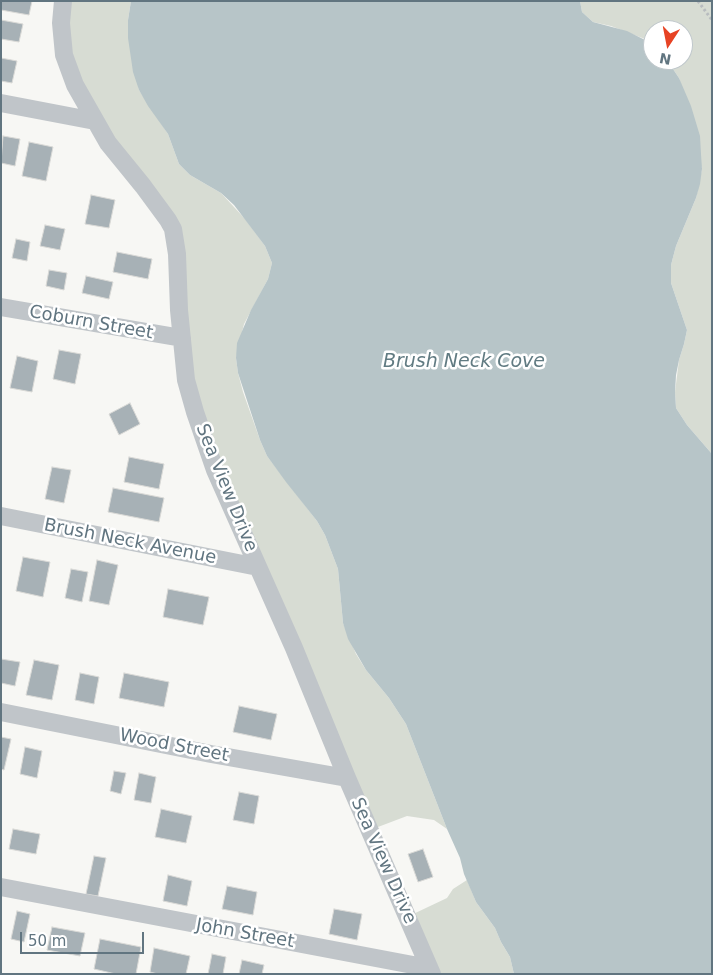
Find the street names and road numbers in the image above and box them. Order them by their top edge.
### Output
street label: Coburn Street [27,301,155,345]
street label: Sea View Drive [191,421,261,555]
street label: Brush Neck Avenue [42,515,218,569]
street label: Wood Street [118,725,230,767]
street label: Sea View Drive [346,795,420,927]
street label: John Street [194,915,296,953]

